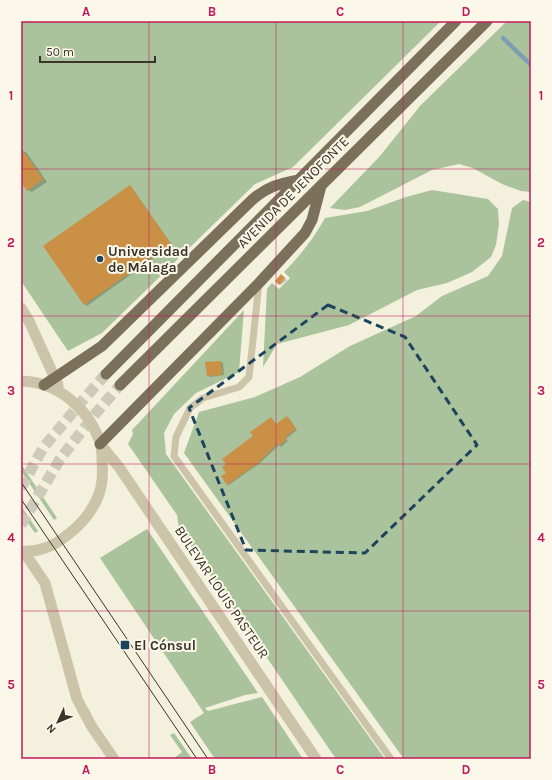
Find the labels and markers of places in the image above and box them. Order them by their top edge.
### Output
place label: Universidad de Málaga [108,243,189,276]
marker: Universidad de Málaga [95,254,105,264]
place label: El Cónsul [134,637,196,654]
marker: El Cónsul [119,639,131,651]

